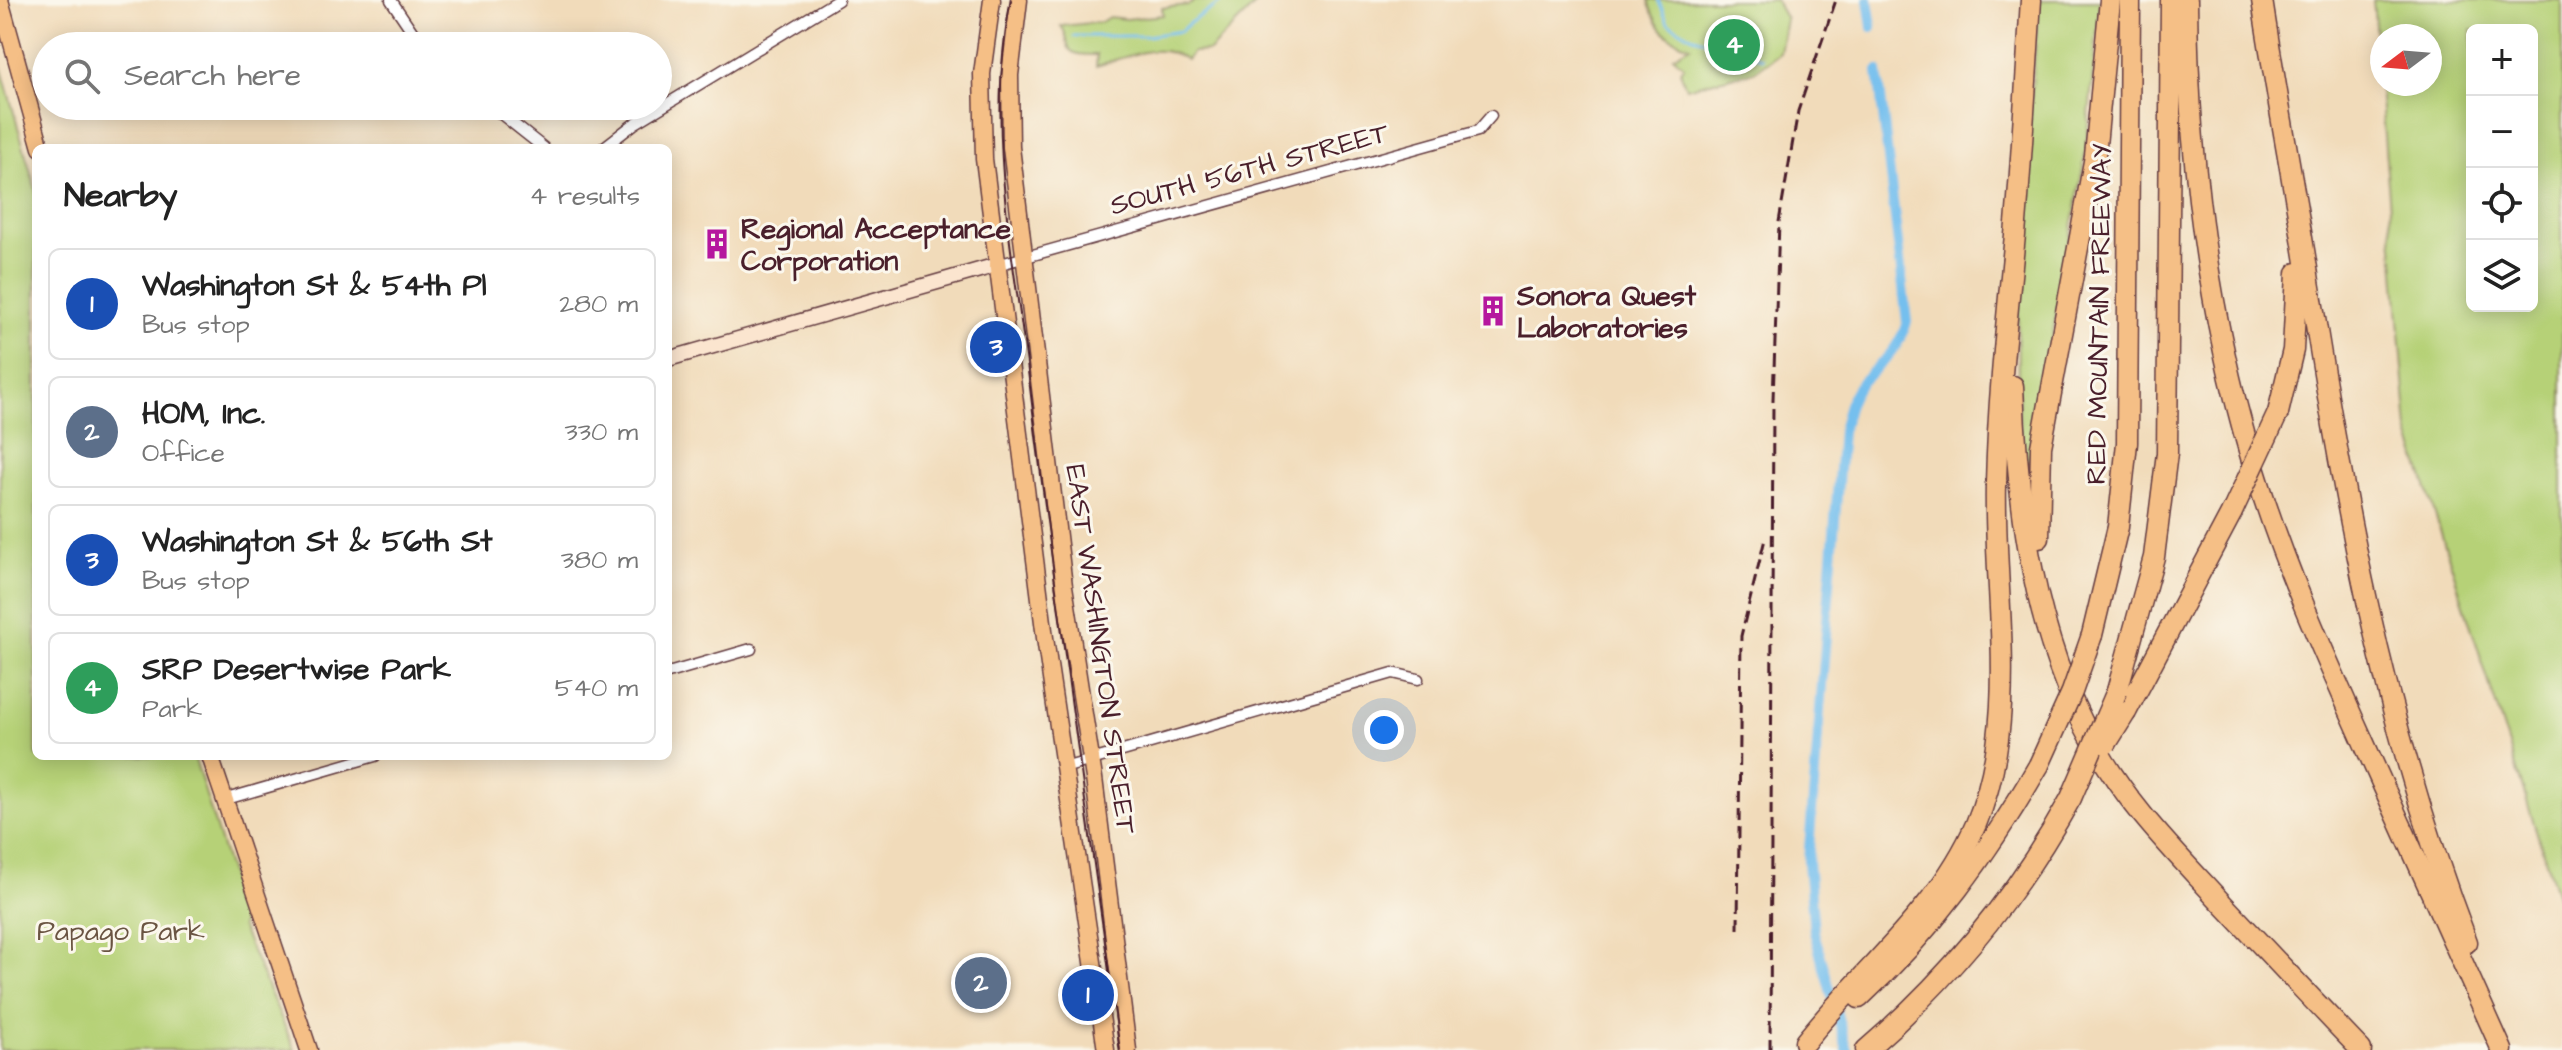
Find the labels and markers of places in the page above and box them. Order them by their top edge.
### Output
pin: 4 [1708,15,1760,75]
place label: Regional Acceptance Corporation [741,210,1011,282]
building icon: Regional Acceptance Corporation [700,227,734,261]
place label: Sonora Quest Laboratories [1516,277,1697,348]
building icon: Sonora Quest Laboratories [1476,294,1510,328]
pin: 3 [970,317,1022,377]
pin: 2 [955,953,1007,1013]
pin: 1 [1062,965,1114,1025]

